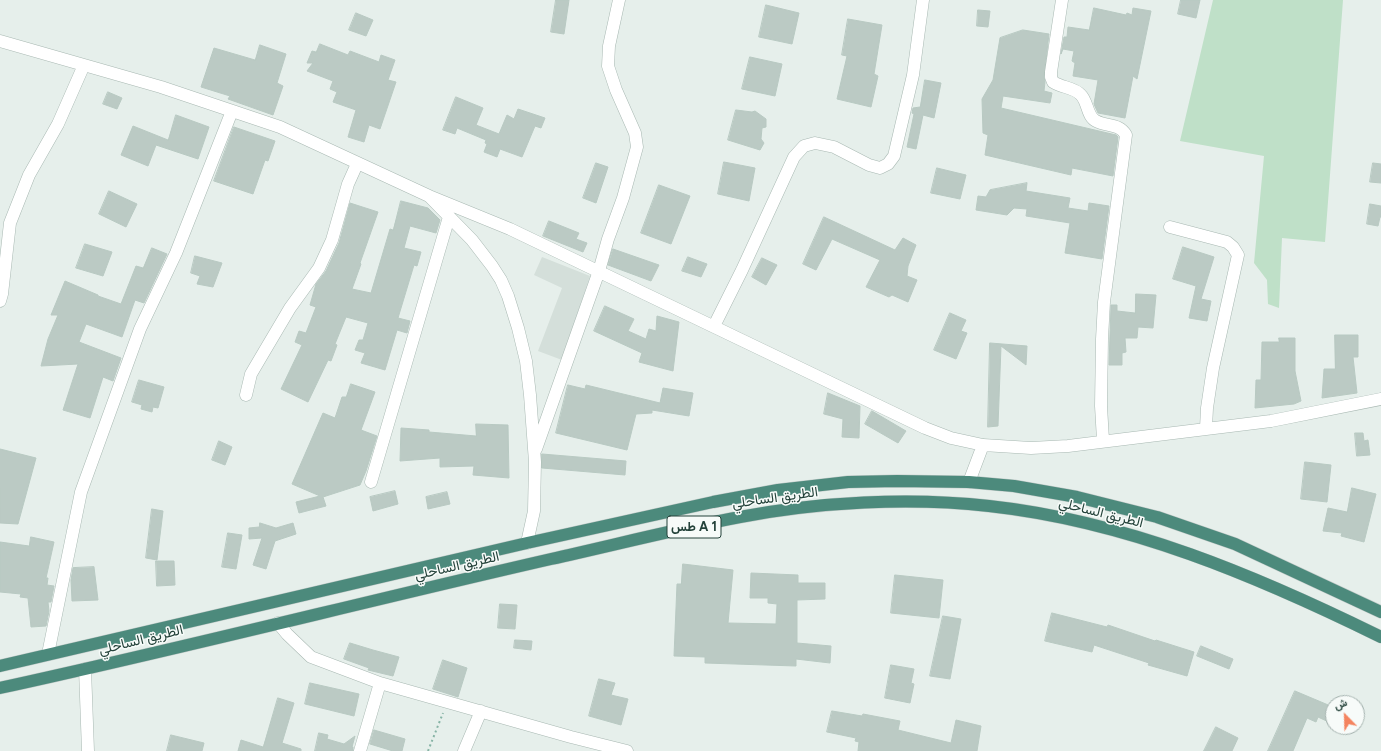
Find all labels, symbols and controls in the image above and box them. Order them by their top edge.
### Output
street label: الطريق الساحلي [731,484,819,512]
street label: الطريق الساحلي [1057,494,1145,532]
road number: طس A 1 [667,516,721,538]
street label: الطريق الساحلي [413,548,501,584]
street label: الطريق الساحلي [97,621,185,659]
north arrow [1325,695,1365,735]
text: ش [1332,696,1349,713]

